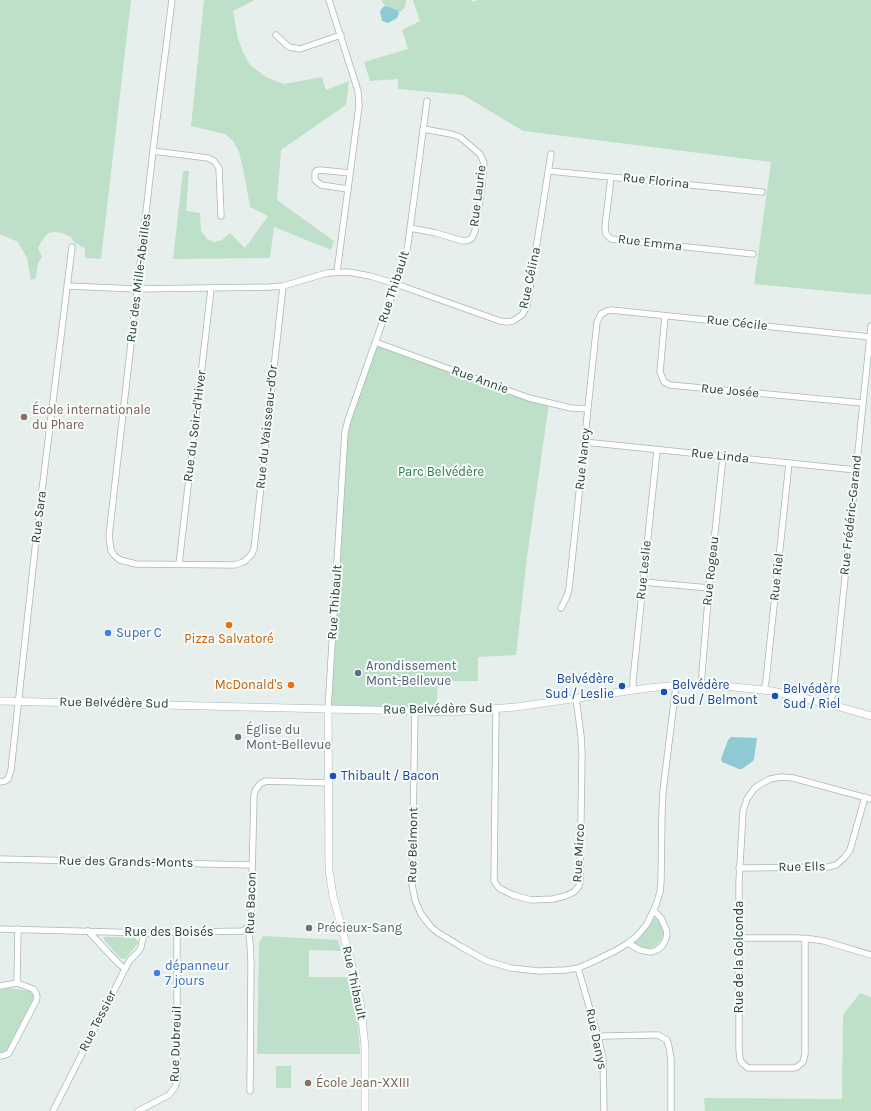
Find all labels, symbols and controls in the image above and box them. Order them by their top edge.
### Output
street label: Rue Laurie [466,164,490,228]
street label: Rue Florina [622,170,690,192]
street label: Rue des Mille-Abeilles [123,213,155,343]
street label: Rue Emma [617,231,683,255]
street label: Rue Célina [516,246,544,310]
street label: Rue Thibault [375,249,413,325]
street label: Rue Cécile [706,312,768,334]
street label: Rue Annie [449,363,511,397]
street label: Rue du Vaisseau-d'Or [253,364,281,490]
street label: Rue du Soir-d'Hiver [180,369,210,483]
street label: Rue Josée [700,381,760,401]
place label: École internationale du Phare [32,402,151,433]
marker: École internationale du Phare [19,412,29,422]
street label: Rue Nancy [572,427,594,491]
street label: Rue Linda [690,445,750,467]
street label: Rue Frédéric-Garand [837,454,865,576]
park label: Parc Belvédère [398,464,484,480]
street label: Rue Sara [28,490,50,544]
street label: Rue Rogeau [700,536,722,606]
street label: Rue Leslie [633,540,655,600]
street label: Rue Riel [767,552,787,602]
street label: Rue Thibault [325,564,345,640]
marker: Pizza Salvatoré [224,620,234,630]
place label: Super C [116,625,162,641]
marker: Super C [103,628,113,638]
place label: Pizza Salvatoré [184,631,274,647]
place label: Arondissement Mont-Bellevue [366,658,457,689]
marker: Arondissement Mont-Bellevue [353,668,363,678]
place label: Belvédère Sud / Leslie [545,671,614,702]
place label: McDonald's [215,677,283,693]
place label: Belvédère Sud / Belmont [672,677,758,708]
marker: McDonald's [286,680,296,690]
marker: Belvédère Sud / Leslie [617,681,627,691]
place label: Belvédère Sud / Riel [783,681,840,712]
marker: Belvédère Sud / Belmont [659,687,669,697]
marker: Belvédère Sud / Riel [770,691,780,701]
street label: Rue Belvédère Sud [59,694,169,712]
street label: Rue Belvédère Sud [383,700,493,718]
place label: Église du Mont-Bellevue [246,722,331,753]
marker: Église du Mont-Bellevue [233,732,243,742]
place label: Thibault / Bacon [341,768,439,784]
marker: Thibault / Bacon [328,771,338,781]
street label: Rue Belmont [405,807,421,883]
street label: Rue Mirco [570,823,588,883]
street label: Rue des Grands-Monts [59,853,193,871]
street label: Rue Ells [778,859,826,875]
street label: Rue Bacon [242,872,260,934]
street label: Rue de la Golconda [731,901,747,1013]
place label: Précieux-Sang [317,920,402,936]
marker: Précieux-Sang [304,923,314,933]
street label: Rue des Boisés [124,924,214,940]
street label: Rue Thibault [339,945,369,1021]
place label: dépanneur 7 jours [165,958,229,989]
marker: dépanneur 7 jours [152,968,162,978]
street label: Rue Tessier [76,988,120,1054]
street label: Rue Dubreuil [167,1005,185,1083]
street label: Rue Danys [582,1007,610,1071]
place label: École Jean-XXIII [316,1075,410,1091]
marker: École Jean-XXIII [303,1078,313,1088]

